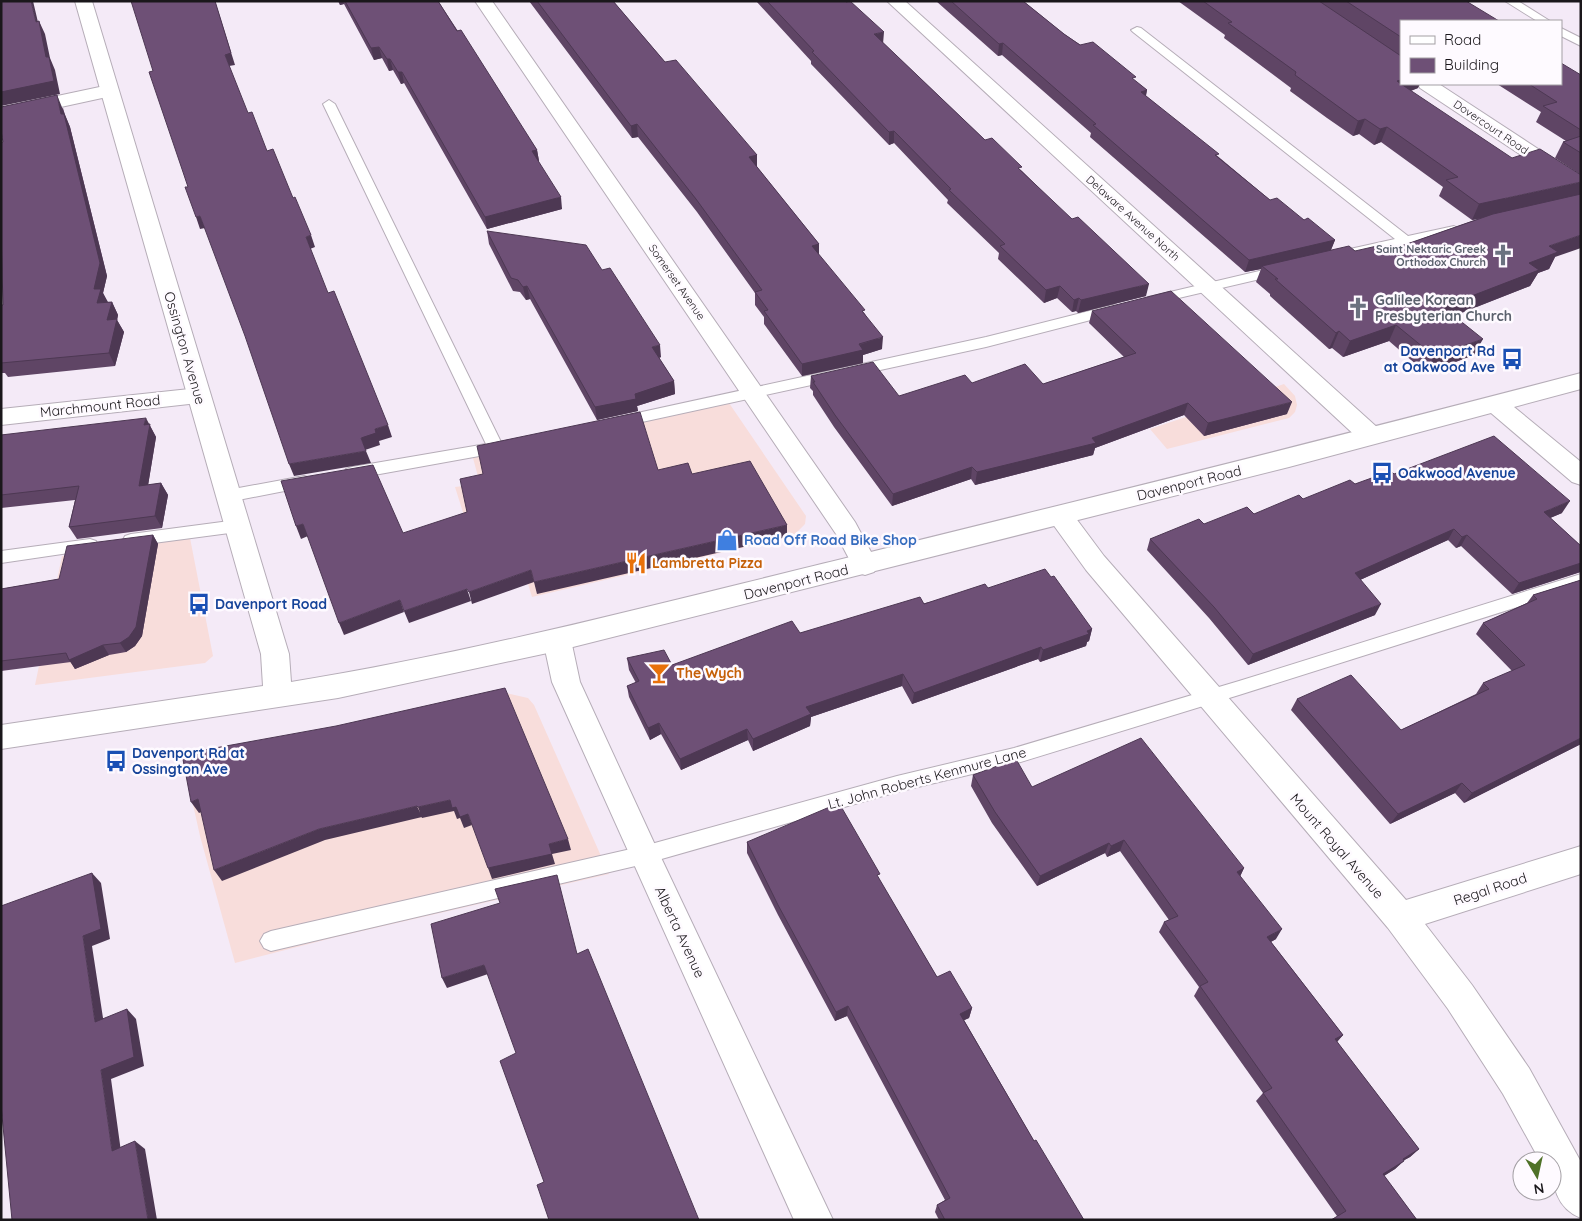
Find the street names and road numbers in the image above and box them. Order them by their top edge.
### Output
street label: Dovercourt Road [1451,97,1531,157]
street label: Delaware Avenue North [1083,172,1183,264]
street label: Somerset Avenue [646,242,708,322]
street label: Ossington Avenue [160,289,210,407]
street label: Marchmount Road [39,391,161,421]
street label: Davenport Road [1135,461,1243,505]
street label: Davenport Road [742,560,850,604]
street label: Lt. John Roberts Kenmure Lane [826,743,1028,813]
street label: Mount Royal Avenue [1286,790,1388,902]
street label: Regal Road [1451,869,1529,909]
street label: Alberta Avenue [651,883,709,981]

